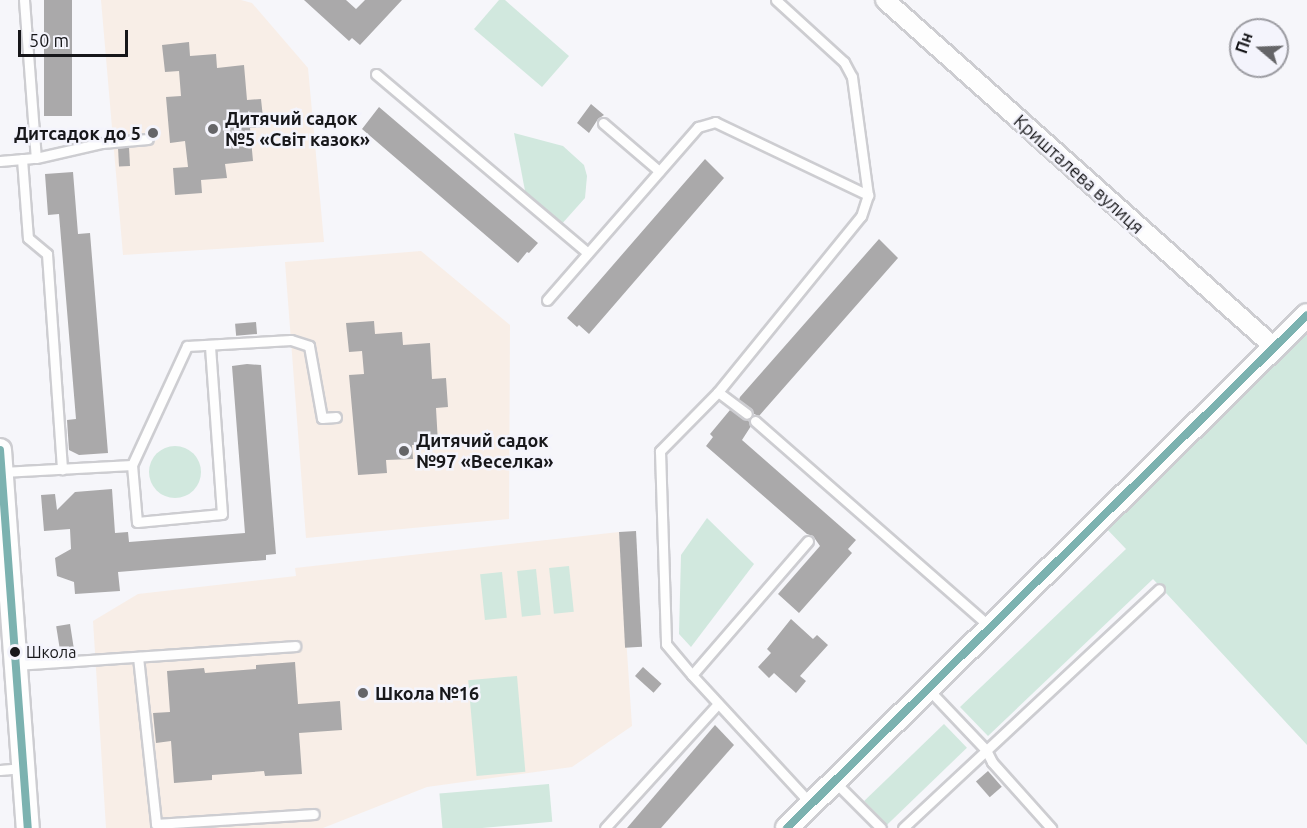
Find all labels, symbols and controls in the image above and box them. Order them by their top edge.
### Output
scale bar [21,18,130,56]
north arrow [1229,18,1289,78]
text: 50 m [29,30,69,50]
text: Пн [1232,30,1256,56]
place label: Дитячий садок №5 «Світ казок» [225,108,370,150]
street label: Кришталева вулиця [1010,110,1148,238]
place label: Дитсадок до 5 [14,122,141,144]
marker: Дитячий садок №5 «Світ казок» [206,122,220,136]
marker: Дитсадок до 5 [146,126,160,140]
place label: Дитячий садок №97 «Веселка» [416,430,553,472]
marker: Дитячий садок №97 «Веселка» [397,444,411,458]
place label: Школа [26,642,76,662]
marker: Школа [9,646,21,658]
place label: Школа №16 [375,682,479,704]
marker: Школа №16 [356,686,370,700]

